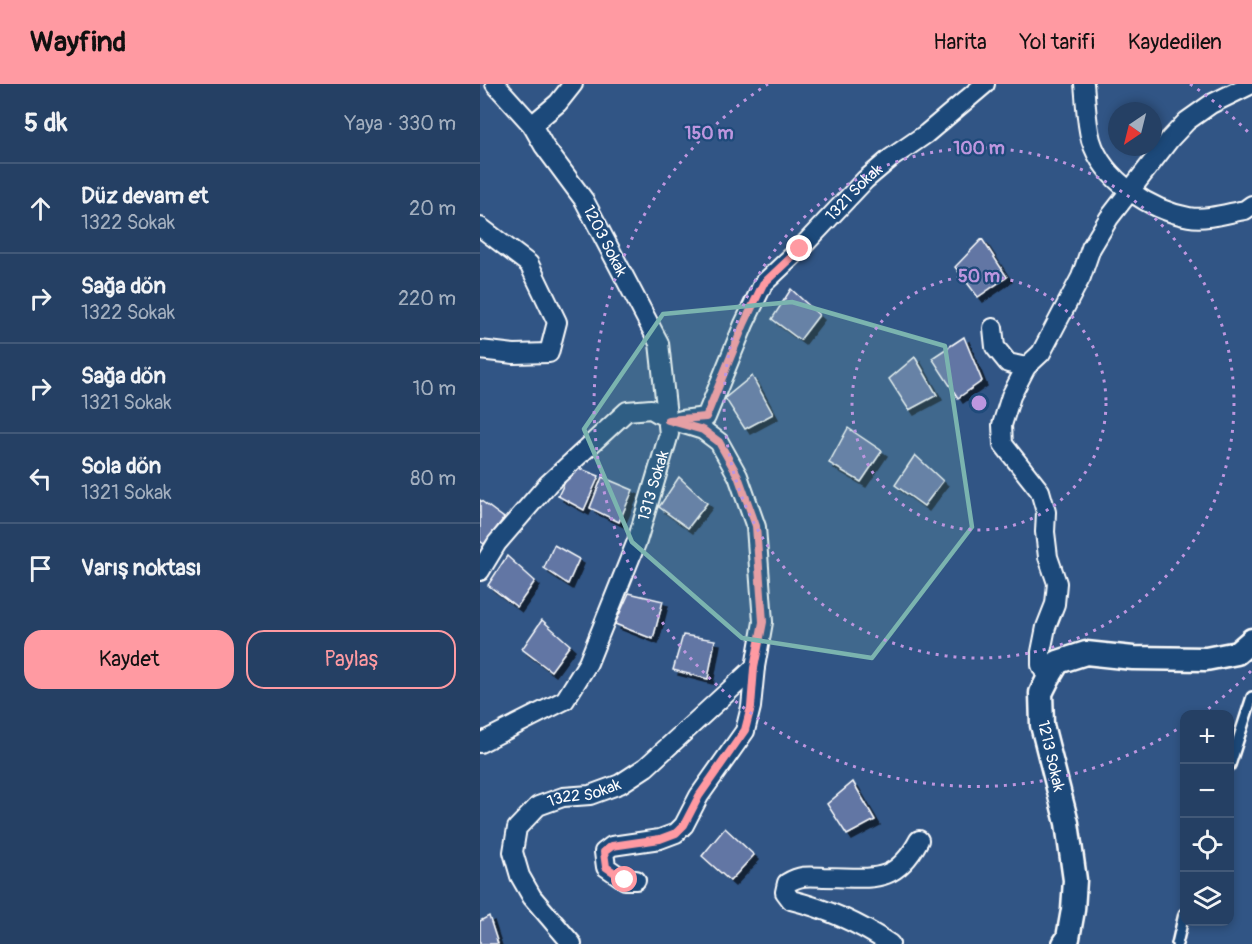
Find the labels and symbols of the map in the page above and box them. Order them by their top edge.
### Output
north arrow [1108,102,1162,156]
text: 150 m [685,122,734,145]
text: 100 m [953,137,1005,160]
street label: 1321 Sokak [821,159,887,225]
street label: 1203 Sokak [579,202,632,280]
route end [786,235,812,261]
text: 50 m [958,265,1000,288]
centre of rings [969,393,989,413]
street label: 1313 Sokak [634,448,674,523]
street label: 1213 Sokak [1033,718,1069,794]
street label: 1322 Sokak [545,774,624,812]
route start [611,866,637,892]

